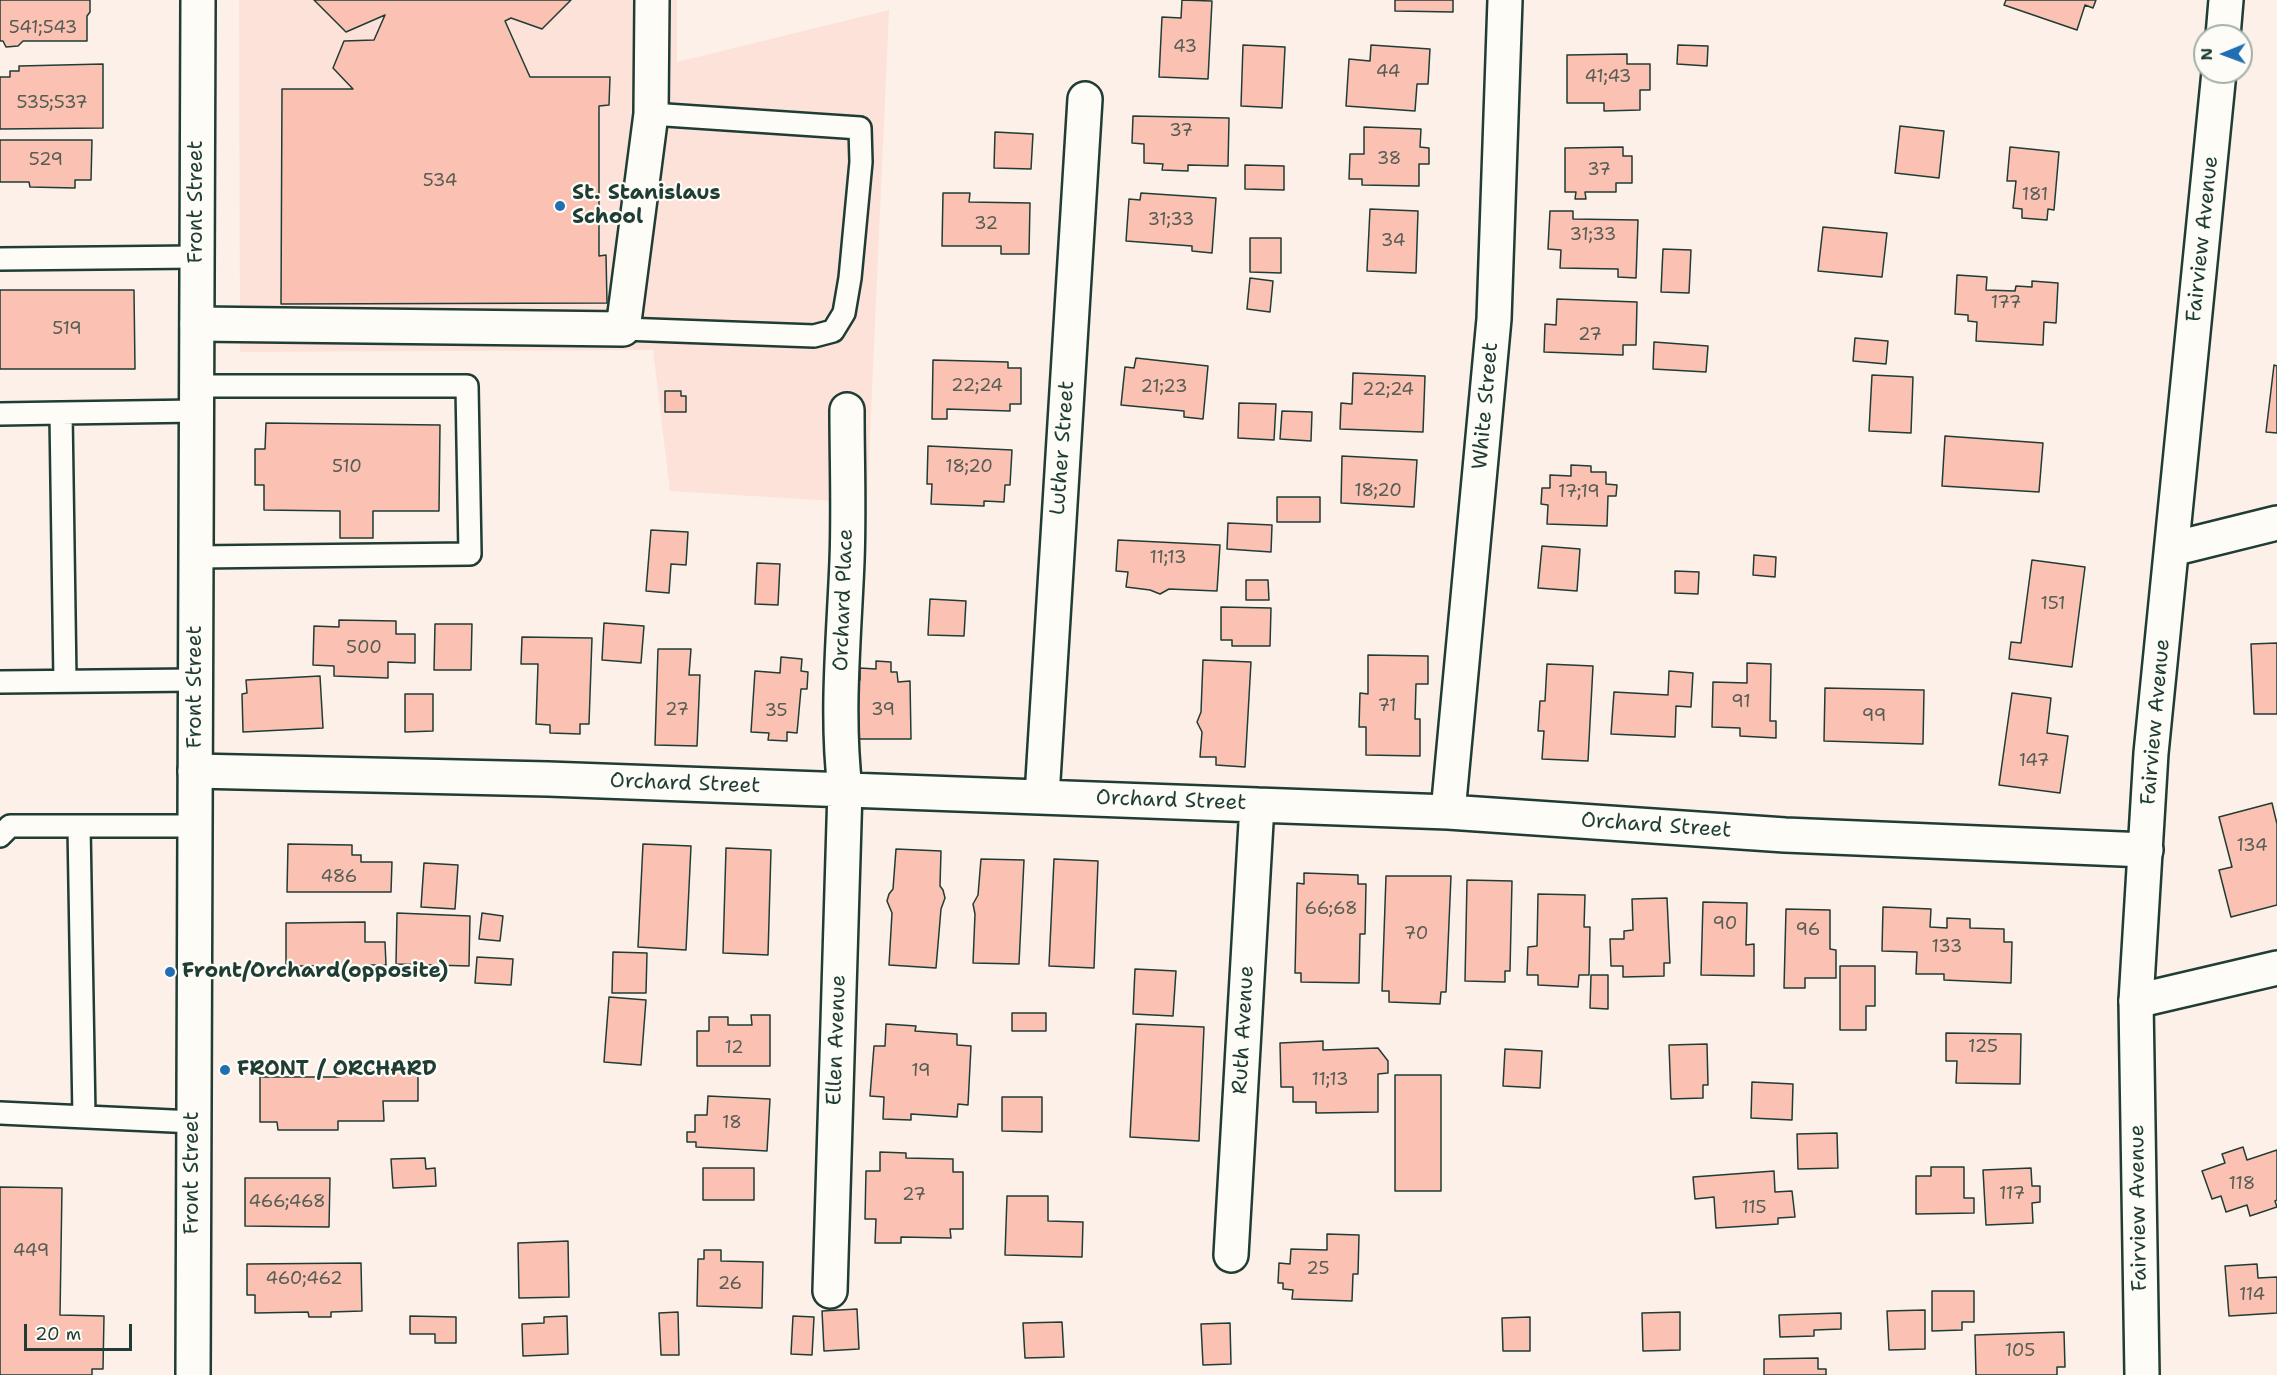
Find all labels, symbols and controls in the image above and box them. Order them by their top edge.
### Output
house number: 541;543 [9,17,77,39]
north arrow [2193,24,2253,84]
house number: 43 [1173,36,1197,58]
text: N [2196,48,2217,61]
house number: 44 [1376,61,1400,83]
house number: 41;43 [1585,66,1631,88]
house number: 535;537 [16,92,88,114]
house number: 37 [1169,120,1193,142]
street label: Front Street [184,140,210,264]
house number: 38 [1377,148,1401,170]
house number: 529 [29,149,63,171]
street label: Fairview Avenue [2182,155,2224,323]
house number: 37 [1587,159,1611,181]
house number: 534 [423,170,457,192]
place label: St. Stanislaus School [572,181,721,231]
house number: 181 [2022,184,2048,206]
marker: St. Stanislaus School [553,199,567,213]
house number: 31;33 [1148,209,1194,231]
house number: 32 [974,213,998,235]
house number: 31;33 [1570,224,1616,246]
house number: 34 [1381,230,1405,252]
house number: 177 [1991,292,2021,314]
house number: 519 [52,318,82,340]
house number: 27 [1578,324,1602,346]
street label: White Street [1468,341,1504,471]
house number: 22;24 [951,375,1003,397]
house number: 21;23 [1140,376,1188,398]
house number: 22;24 [1362,379,1414,401]
street label: Luther Street [1046,380,1080,516]
house number: 510 [332,456,362,478]
house number: 18;20 [945,456,993,478]
house number: 18;20 [1354,480,1402,502]
house number: 17;19 [1558,481,1600,503]
street label: Orchard Place [829,528,859,672]
house number: 11;13 [1150,547,1186,569]
house number: 151 [2040,593,2066,615]
street label: Front Street [183,625,209,749]
house number: 500 [346,637,382,659]
street label: Fairview Avenue [2136,638,2176,806]
house number: 91 [1731,691,1751,713]
house number: 71 [1377,695,1397,717]
house number: 27 [665,699,689,721]
house number: 39 [871,699,895,721]
house number: 35 [764,700,788,722]
house number: 99 [1862,705,1886,727]
house number: 147 [2019,750,2049,772]
street label: Orchard Street [609,769,761,799]
street label: Orchard Street [1095,786,1247,816]
street label: Orchard Street [1580,808,1732,844]
house number: 134 [2236,835,2268,857]
house number: 486 [321,866,357,888]
house number: 66;68 [1305,898,1357,920]
house number: 90 [1713,913,1737,935]
house number: 96 [1796,919,1820,941]
house number: 70 [1404,923,1428,945]
house number: 133 [1932,936,1962,958]
place label: Front/Orchard(opposite) [182,959,449,985]
marker: Front/Orchard(opposite) [163,965,177,979]
street label: Ruth Avenue [1228,965,1260,1095]
street label: Ellen Avenue [822,974,852,1106]
house number: 125 [1968,1036,1998,1058]
house number: 12 [724,1037,744,1059]
place label: FRONT / ORCHARD [237,1057,437,1083]
house number: 19 [911,1060,931,1082]
marker: FRONT / ORCHARD [218,1063,232,1077]
house number: 11;13 [1312,1069,1348,1091]
street label: Front Street [180,1111,206,1235]
house number: 18 [722,1112,742,1134]
street label: Fairview Avenue [2125,1124,2153,1292]
house number: 118 [2229,1173,2255,1195]
house number: 117 [1999,1183,2025,1205]
house number: 27 [902,1184,926,1206]
house number: 466;468 [249,1191,325,1213]
house number: 115 [1741,1197,1767,1219]
house number: 449 [13,1240,49,1262]
house number: 25 [1306,1258,1330,1280]
house number: 460;462 [265,1268,343,1290]
house number: 26 [718,1273,742,1295]
house number: 114 [2239,1284,2265,1306]
scale bar [27,1312,135,1350]
text: 20 m [35,1322,81,1346]
house number: 105 [2005,1340,2035,1362]

